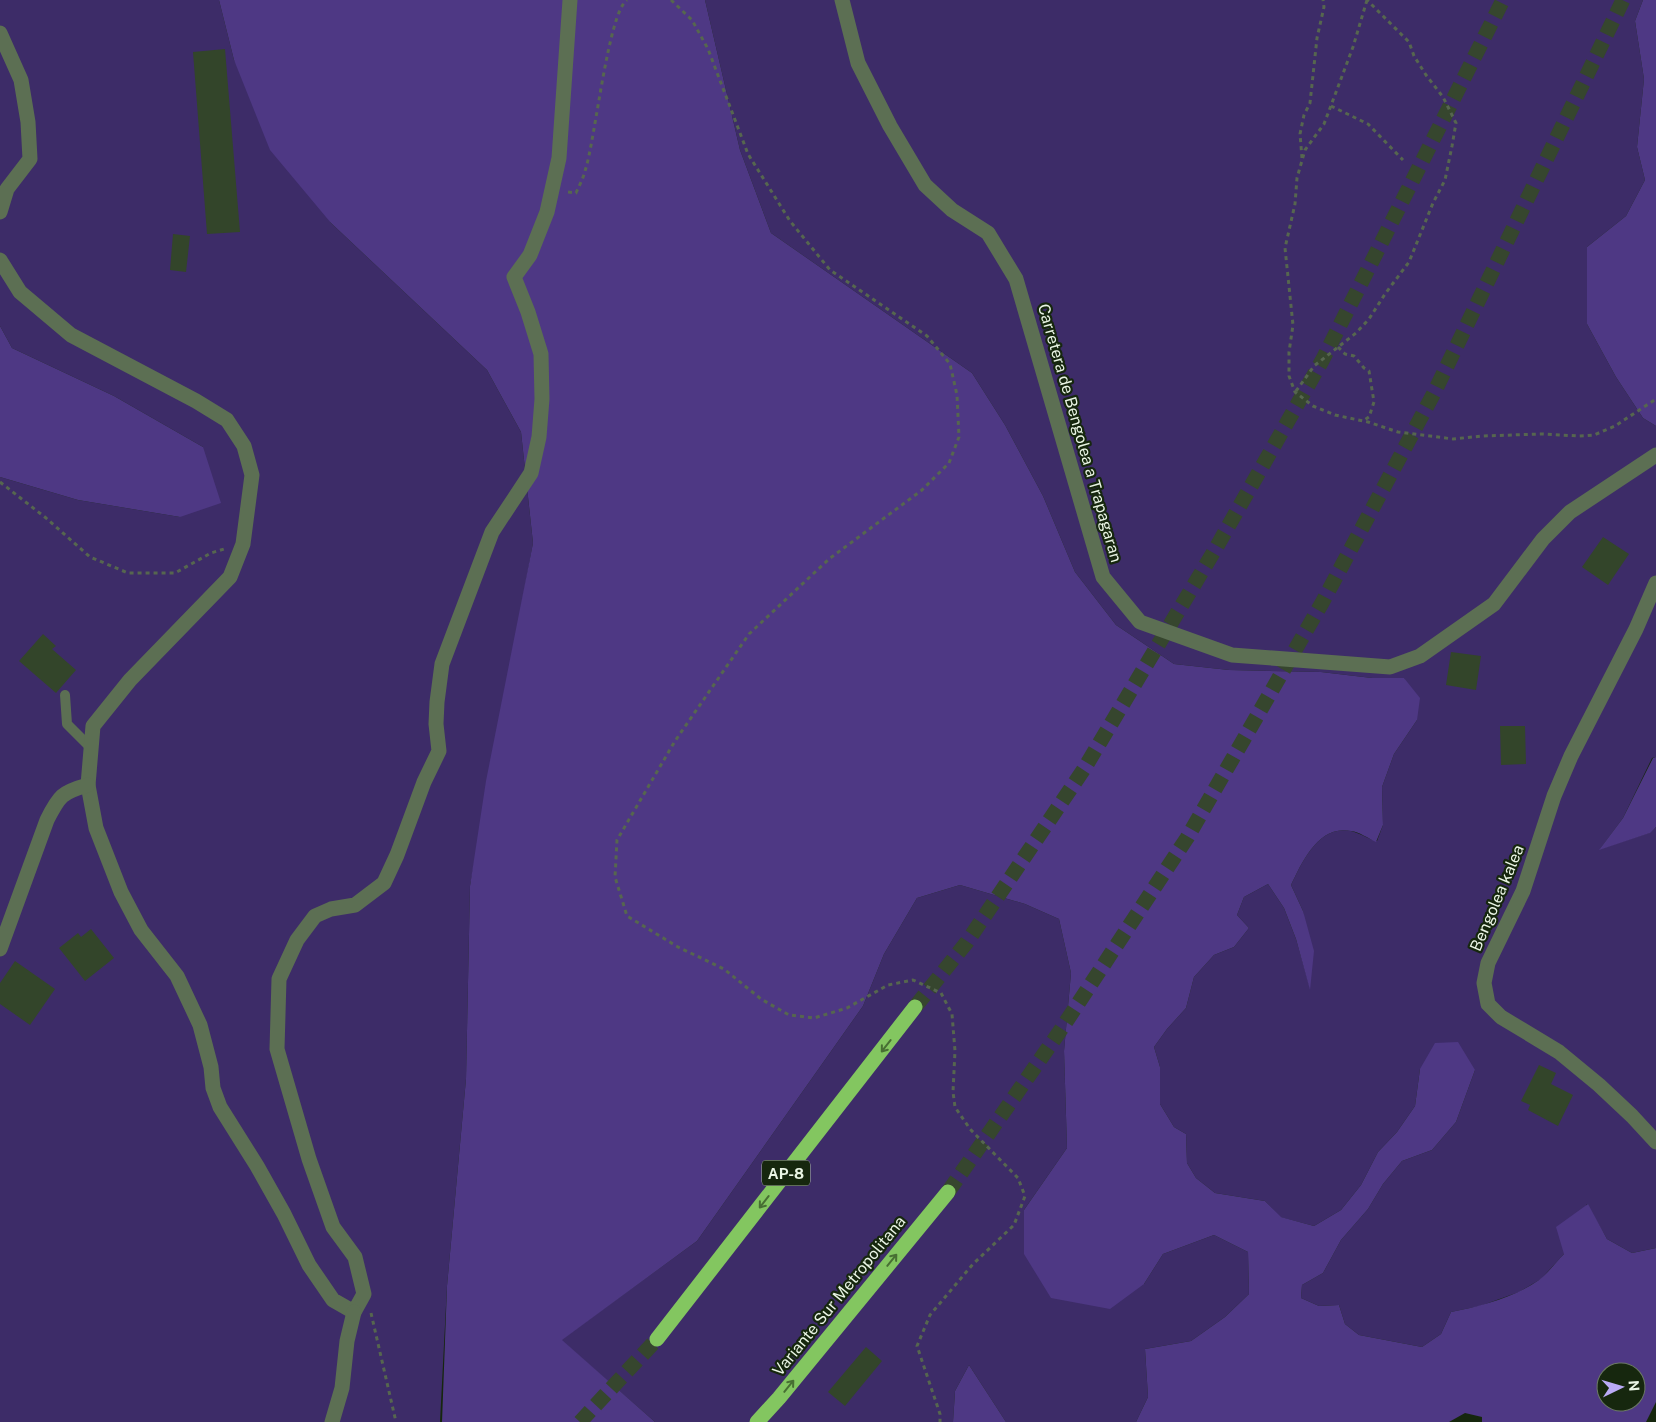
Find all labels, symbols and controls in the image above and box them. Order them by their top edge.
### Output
street label: Carretera de Bengolea a Trapagaran [1034,301,1126,565]
street label: Bengolea kalea [1466,842,1528,954]
one-way arrow [880,1039,891,1052]
road number: AP-8 [762,1160,810,1186]
one-way arrow [759,1195,770,1208]
street label: Variante Sur Metropolitana [769,1212,909,1380]
one-way arrow [886,1253,898,1266]
north arrow [1596,1362,1646,1412]
one-way arrow [784,1379,795,1392]
text: N [1626,1380,1642,1392]

